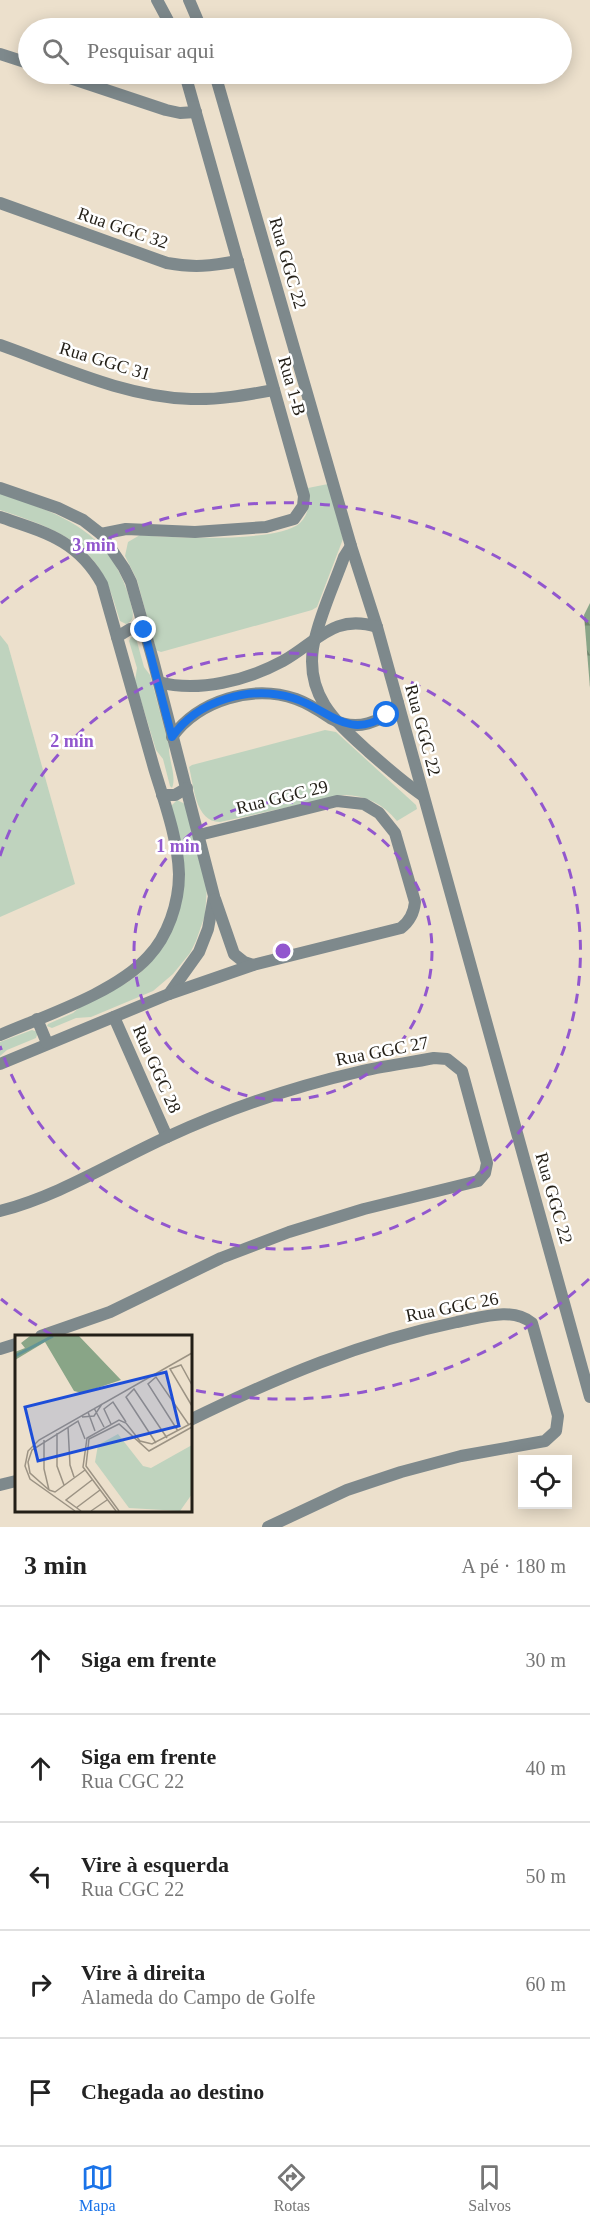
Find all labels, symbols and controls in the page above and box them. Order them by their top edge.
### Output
search box [18,18,572,84]
icon: search [39,35,72,68]
text: Pesquisar aqui [87,38,215,63]
street label: Rua GGC 32 [75,203,171,253]
street label: Rua GGC 22 [265,215,311,311]
street label: Rua GGC 31 [57,338,153,384]
street label: Rua 1-B [274,354,310,418]
text: 3 min [72,535,116,555]
route end [130,616,156,642]
street label: Rua GGC 22 [401,682,445,778]
route start [373,701,399,727]
text: 2 min [50,731,94,751]
street label: Rua GGC 29 [234,776,330,818]
text: 1 min [156,836,200,856]
centre of rings [273,941,293,961]
street label: Rua GGC 28 [129,1022,185,1116]
street label: Rua GGC 27 [334,1032,430,1070]
street label: Rua GGC 22 [531,1150,577,1246]
street label: Rua GGC 26 [404,1288,500,1326]
inset map [15,1335,192,1512]
map controls [518,1455,572,1509]
button: locate [518,1455,572,1509]
text: 3 min [24,1551,87,1580]
text: A pé · 180 m [462,1555,566,1577]
icon: ahead [24,1644,57,1677]
text: Siga em frente [81,1647,216,1672]
text: 30 m [525,1649,566,1671]
text: Siga em frente [81,1744,216,1769]
icon: ahead [24,1752,57,1785]
text: 40 m [525,1757,566,1779]
text: Rua CGC 22 [81,1770,184,1792]
text: Vire à esquerda [81,1852,229,1877]
icon: left [24,1860,57,1893]
text: 50 m [525,1865,566,1887]
text: Rua CGC 22 [81,1878,184,1900]
text: Vire à direita [81,1960,205,1985]
icon: right [24,1968,57,2001]
text: 60 m [525,1973,566,1995]
text: Alameda do Campo de Golfe [81,1986,315,2008]
icon: arrive [24,2076,57,2109]
text: Chegada ao destino [81,2079,264,2104]
tab: Mapa [79,2161,116,2215]
tab: Rotas [274,2161,310,2215]
tab: Salvos [468,2161,511,2215]

